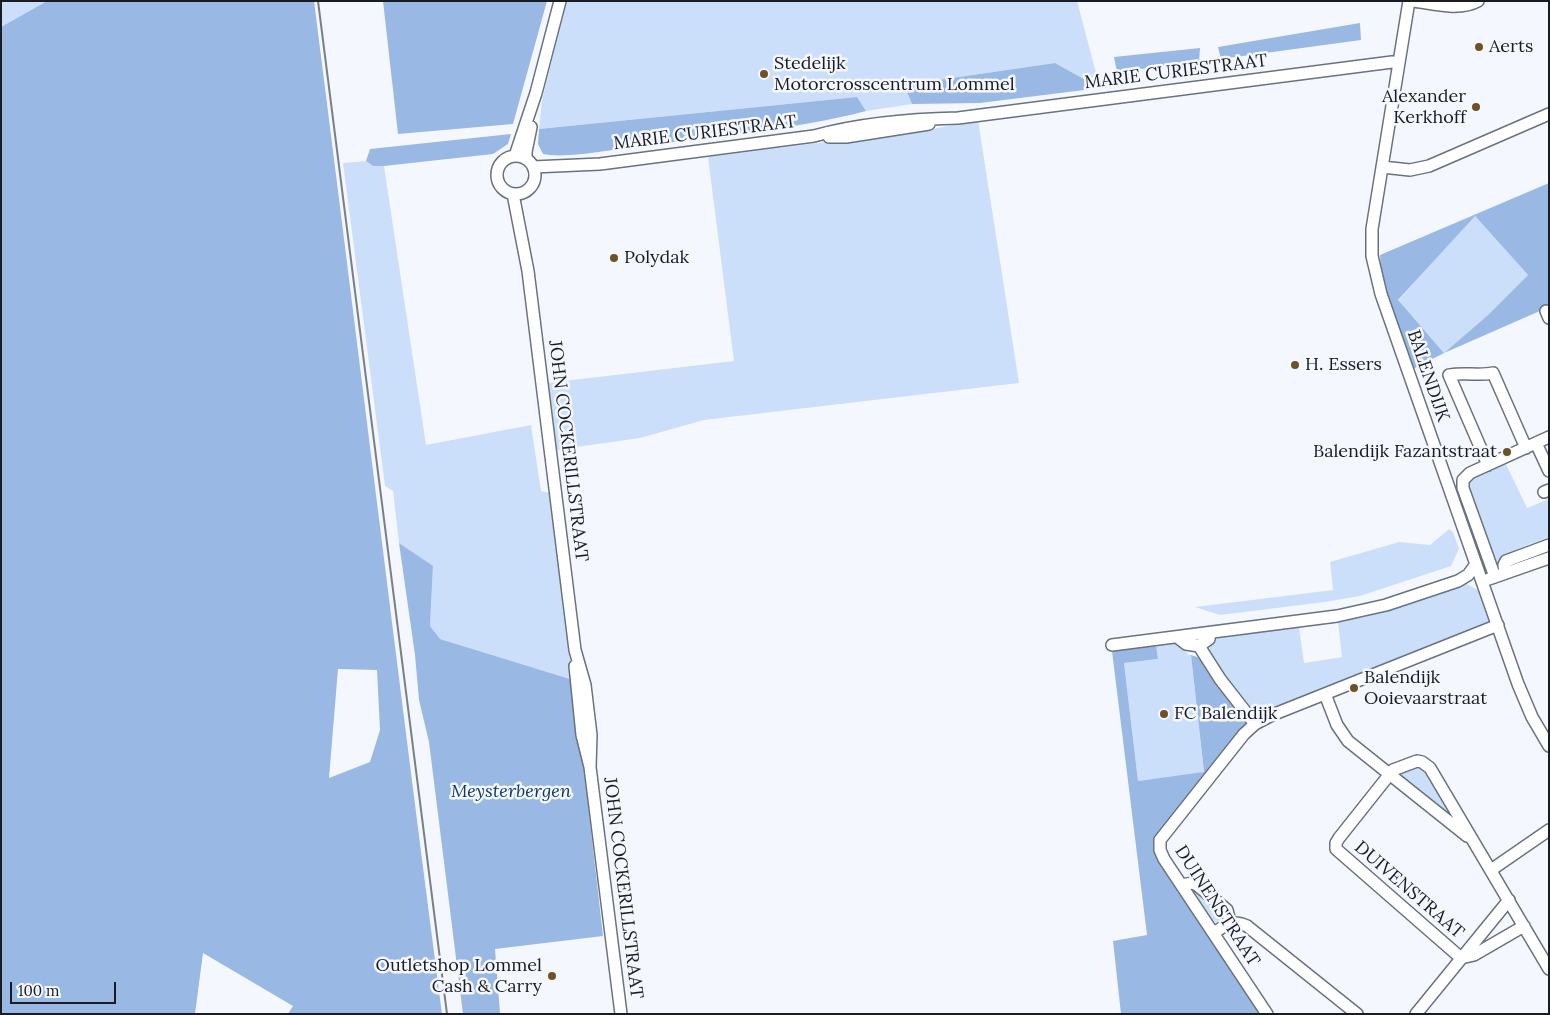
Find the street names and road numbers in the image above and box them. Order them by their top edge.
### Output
street label: MARIE CURIESTRAAT [1083,50,1269,94]
street label: MARIE CURIESTRAAT [612,111,798,155]
street label: BALENDIJK [1402,327,1454,425]
street label: JOHN COCKERILLSTRAAT [544,339,592,563]
street label: JOHN COCKERILLSTRAAT [599,776,647,1000]
street label: DUIVENSTRAAT [1350,837,1468,943]
street label: DUINENSTRAAT [1170,841,1264,971]

